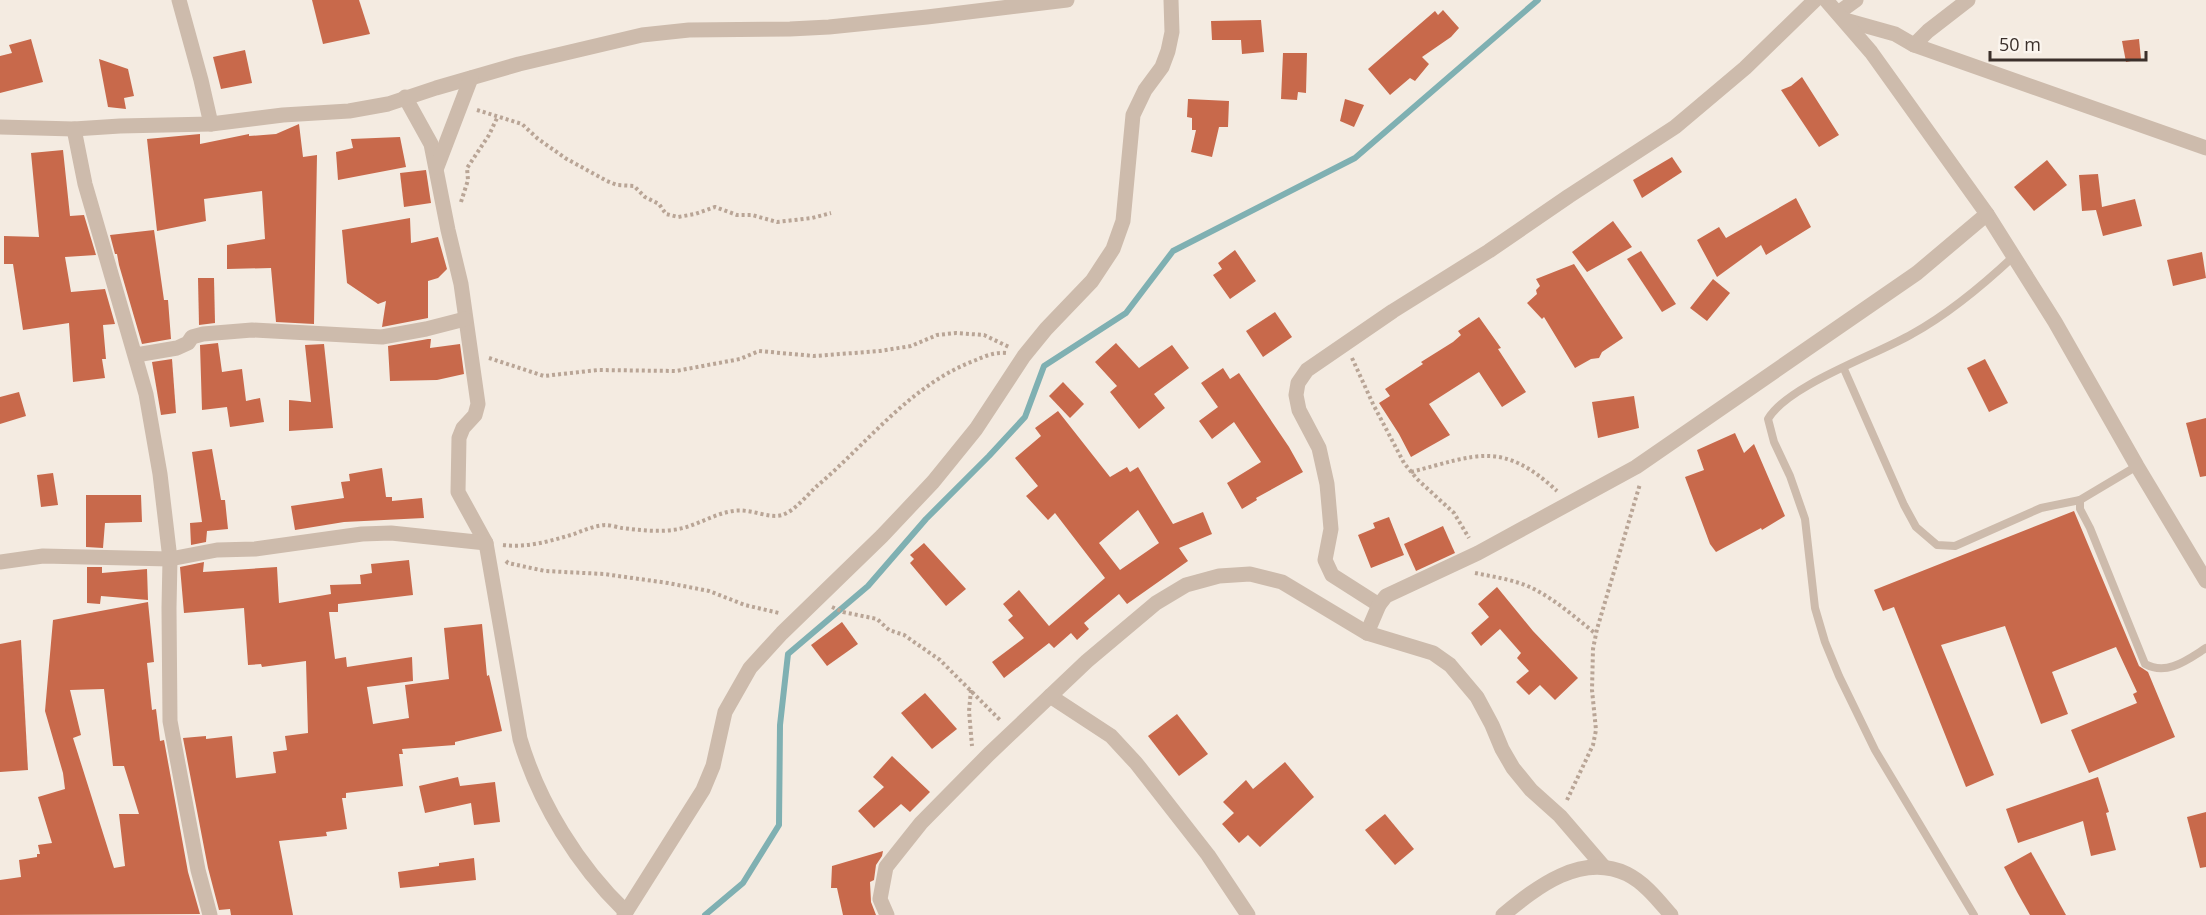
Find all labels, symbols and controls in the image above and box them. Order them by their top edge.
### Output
scale bar [1990,24,2146,62]
text: 50 m [1999,32,2041,56]

